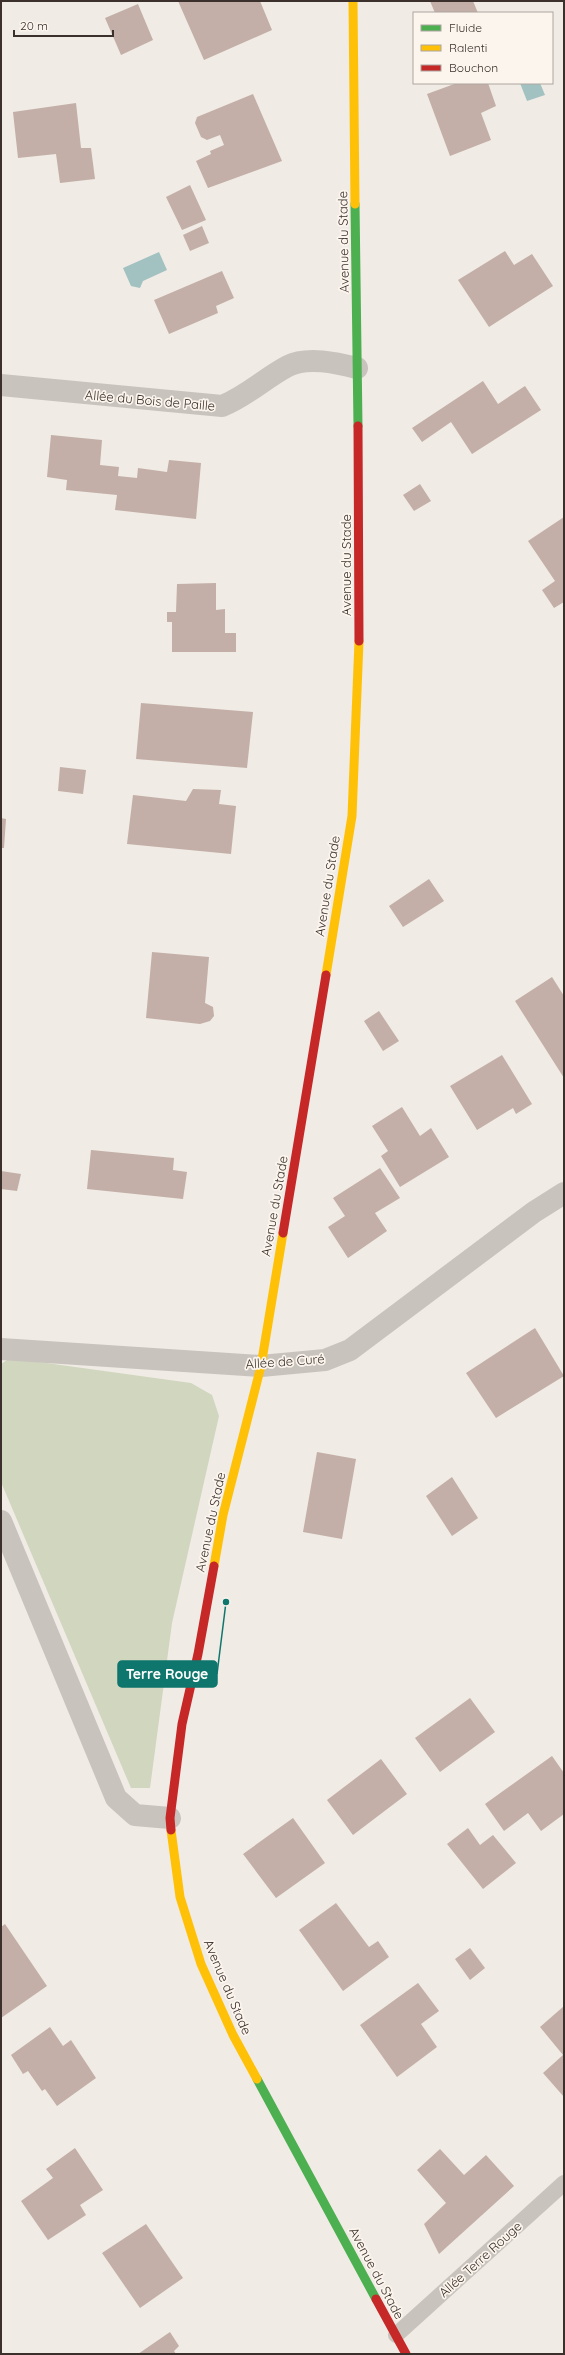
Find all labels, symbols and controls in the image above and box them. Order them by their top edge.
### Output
scale bar [14,12,113,38]
legend [413,12,553,84]
text: 20 m [20,18,48,33]
text: Fluide [449,20,482,35]
text: Ralenti [449,40,487,55]
text: Bouchon [449,60,498,75]
street label: Avenue du Stade [334,191,352,293]
street label: Allée du Bois de Paille [84,386,216,414]
street label: Avenue du Stade [338,514,354,616]
street label: Avenue du Stade [311,834,343,938]
street label: Avenue du Stade [257,1154,291,1258]
street label: Allée de Curé [245,1350,325,1372]
street label: Avenue du Stade [192,1471,228,1573]
callout: Terre Rouge [118,1661,217,1687]
text: Terre Rouge [126,1665,208,1683]
street label: Avenue du Stade [201,1937,255,2037]
street label: Allée Terre Rouge [435,2218,525,2300]
street label: Avenue du Stade [346,2224,408,2322]

